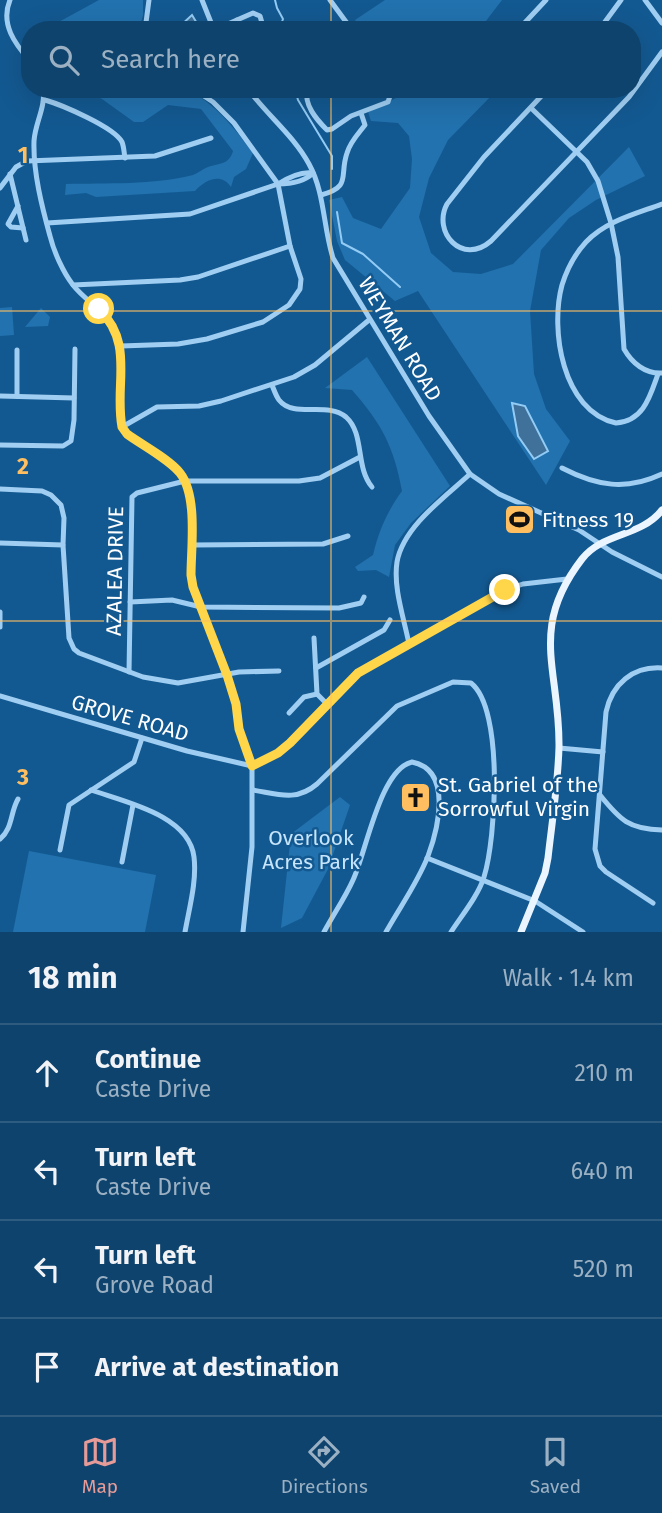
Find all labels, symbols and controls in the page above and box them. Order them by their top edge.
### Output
search box [21,21,641,98]
icon: search [45,41,83,79]
text: Search here [101,44,240,75]
text: 1 [18,141,28,169]
street label: WEYMAN ROAD [353,272,447,406]
route start [83,293,114,324]
text: 2 [17,452,29,480]
sports icon: Fitness 19 [502,503,536,537]
street label: AZALEA DRIVE [101,506,129,636]
place label: Fitness 19 [542,507,634,533]
route end [489,574,520,605]
street label: GROVE ROAD [68,689,192,747]
text: 3 [16,763,29,791]
place label: St. Gabriel of the Sorrowful Virgin [438,772,598,822]
church icon: St. Gabriel of the Sorrowful Virgin [398,780,432,814]
park label: Overlook Acres Park [262,825,360,875]
text: 18 min [28,960,118,996]
text: Walk · 1.4 km [503,964,634,992]
text: Continue [95,1044,201,1075]
icon: ahead [28,1054,66,1092]
text: 210 m [575,1059,634,1087]
text: Caste Drive [95,1075,211,1103]
text: Turn left [95,1142,196,1173]
icon: left [28,1152,66,1190]
text: 640 m [571,1157,634,1185]
text: Caste Drive [95,1173,211,1201]
text: Turn left [95,1240,196,1271]
icon: left [28,1250,66,1288]
text: 520 m [573,1255,634,1283]
text: Grove Road [95,1271,214,1299]
icon: arrive [28,1348,66,1386]
text: Arrive at destination [95,1352,339,1383]
tab: Map [81,1433,119,1498]
tab: Directions [281,1433,368,1498]
tab: Saved [530,1433,581,1498]

